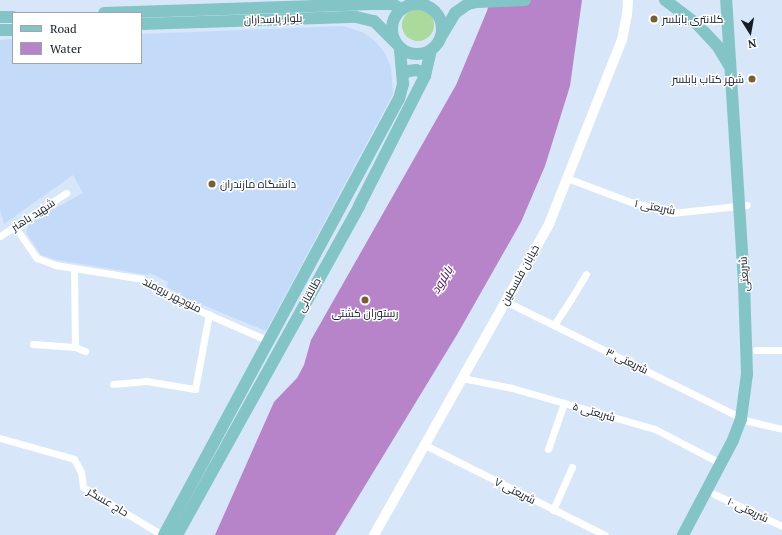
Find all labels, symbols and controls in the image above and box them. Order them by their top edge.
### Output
street label: بلوار پاسداران [244,11,302,27]
legend [12,12,142,64]
place label: کلانتری بابلسر [662,12,723,26]
north arrow [730,12,770,52]
marker: کلانتری بابلسر [649,14,659,24]
text: Road [50,21,77,36]
text: N [747,36,758,51]
text: Water [50,41,82,56]
place label: شهر کتاب بابلسر [672,72,744,86]
marker: شهر کتاب بابلسر [747,74,757,84]
place label: دانشگاه مازندران [220,177,296,191]
marker: دانشگاه مازندران [207,179,217,189]
street label: شهید باهنر [9,196,57,234]
street label: شریعتی ۱ [634,197,676,217]
street label: خیابان فلسطین [498,242,542,308]
street label: شریعتی [736,256,752,292]
water label: بابلرود [428,264,456,296]
street label: منوچهر برومند [140,274,204,316]
street label: طالقانی [294,275,324,315]
marker: رستوران کشتی [360,295,370,305]
place label: رستوران کشتی [332,306,398,320]
street label: شریعتی ۳ [604,345,650,377]
street label: شریعتی ۵ [571,400,617,424]
street label: شریعتی ۷ [492,475,538,507]
street label: حاج عسگر [85,485,131,519]
street label: شریعتی ۱۰ [725,495,771,525]

